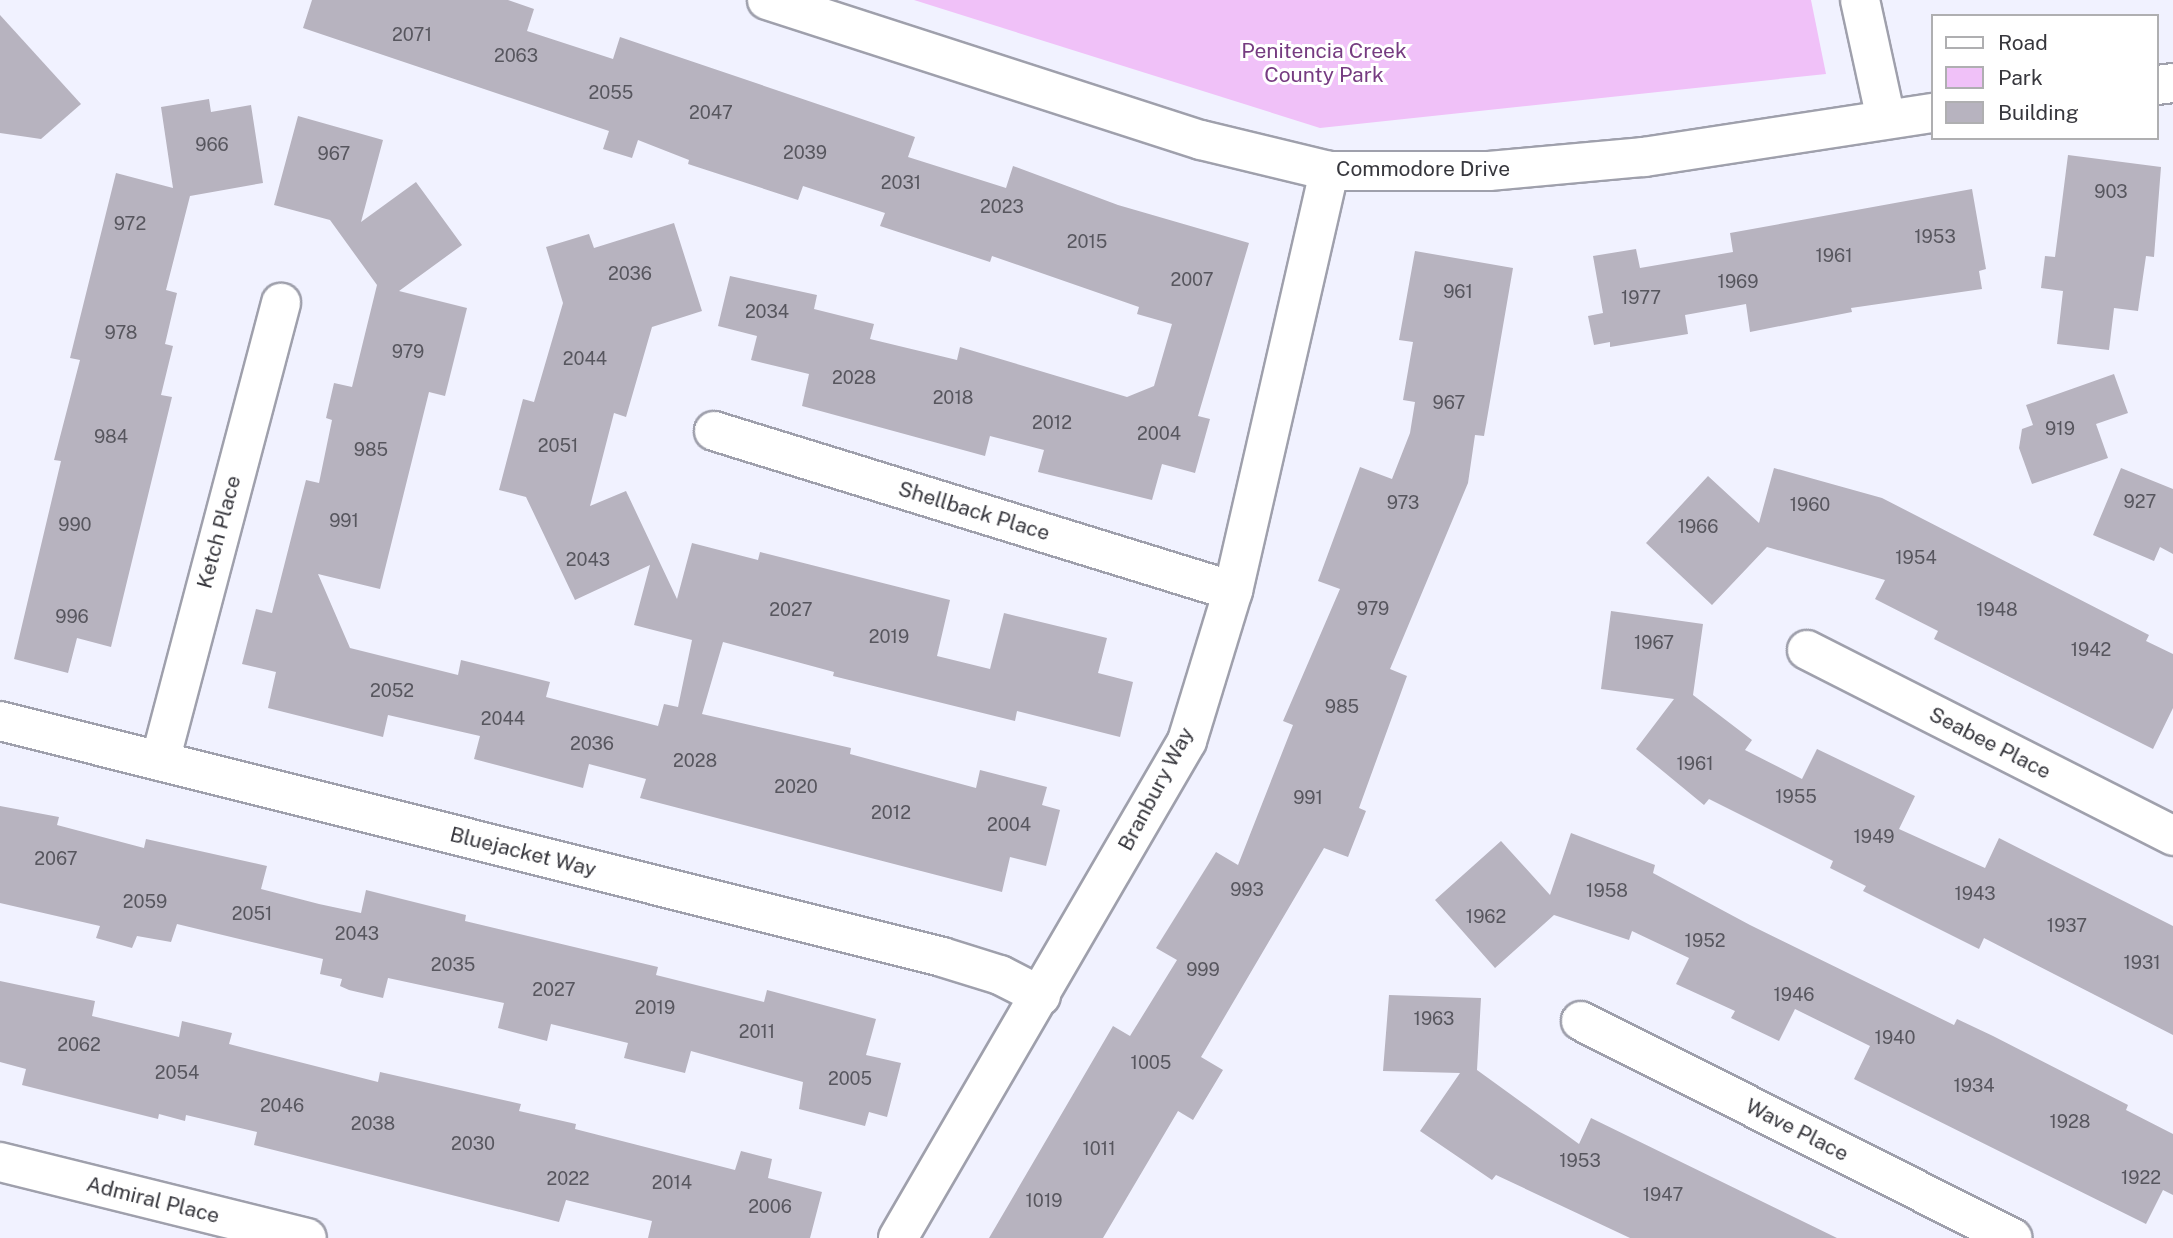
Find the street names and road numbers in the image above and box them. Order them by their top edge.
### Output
street label: Commodore Drive [1336,156,1510,182]
street label: Ketch Place [192,473,246,591]
street label: Shellback Place [895,476,1053,546]
street label: Seabee Place [1925,702,2055,784]
street label: Branbury Way [1113,723,1199,855]
street label: Bluejacket Way [447,822,599,882]
street label: Wave Place [1741,1093,1853,1167]
street label: Admiral Place [84,1171,222,1229]

